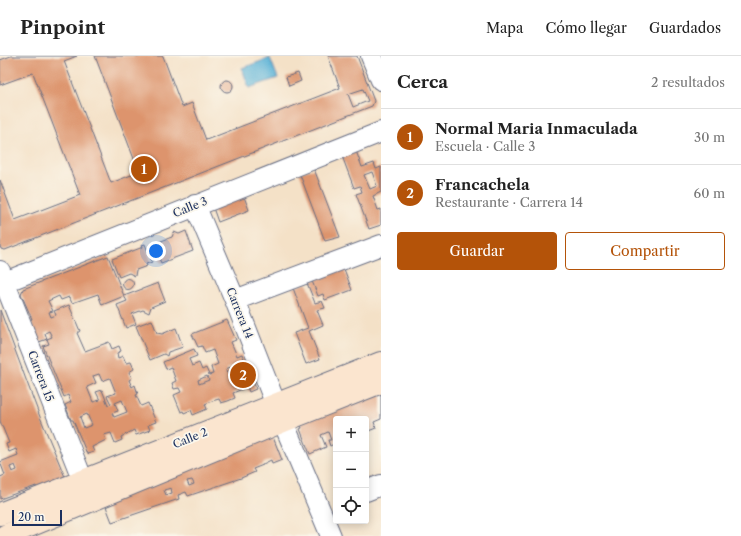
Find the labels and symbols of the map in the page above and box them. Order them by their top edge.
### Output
pin: 1 [131,154,157,184]
street label: Calle 3 [171,194,209,220]
your location [146,241,166,261]
street label: Carrera 14 [223,285,257,341]
street label: Carrera 15 [25,349,57,403]
pin: 2 [230,360,256,390]
street label: Calle 2 [171,425,209,451]
scale bar [12,508,62,527]

